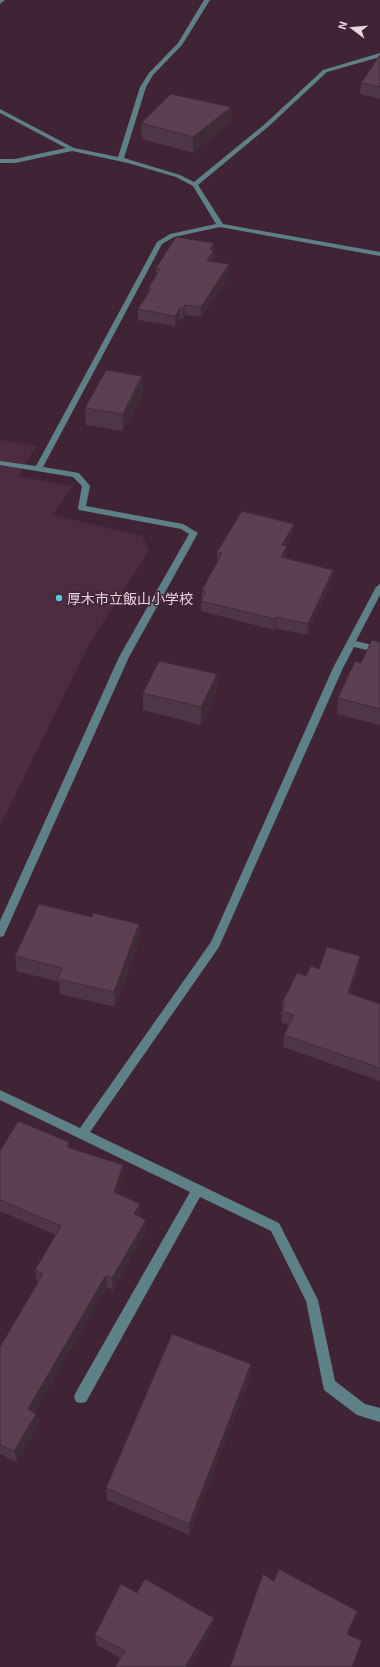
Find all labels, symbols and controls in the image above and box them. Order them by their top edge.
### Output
north arrow [332,8,372,48]
text: N [335,19,349,31]
place label: 厚木市立飯山小学校 [67,590,193,607]
marker: 厚木市立飯山小学校 [54,593,64,603]

